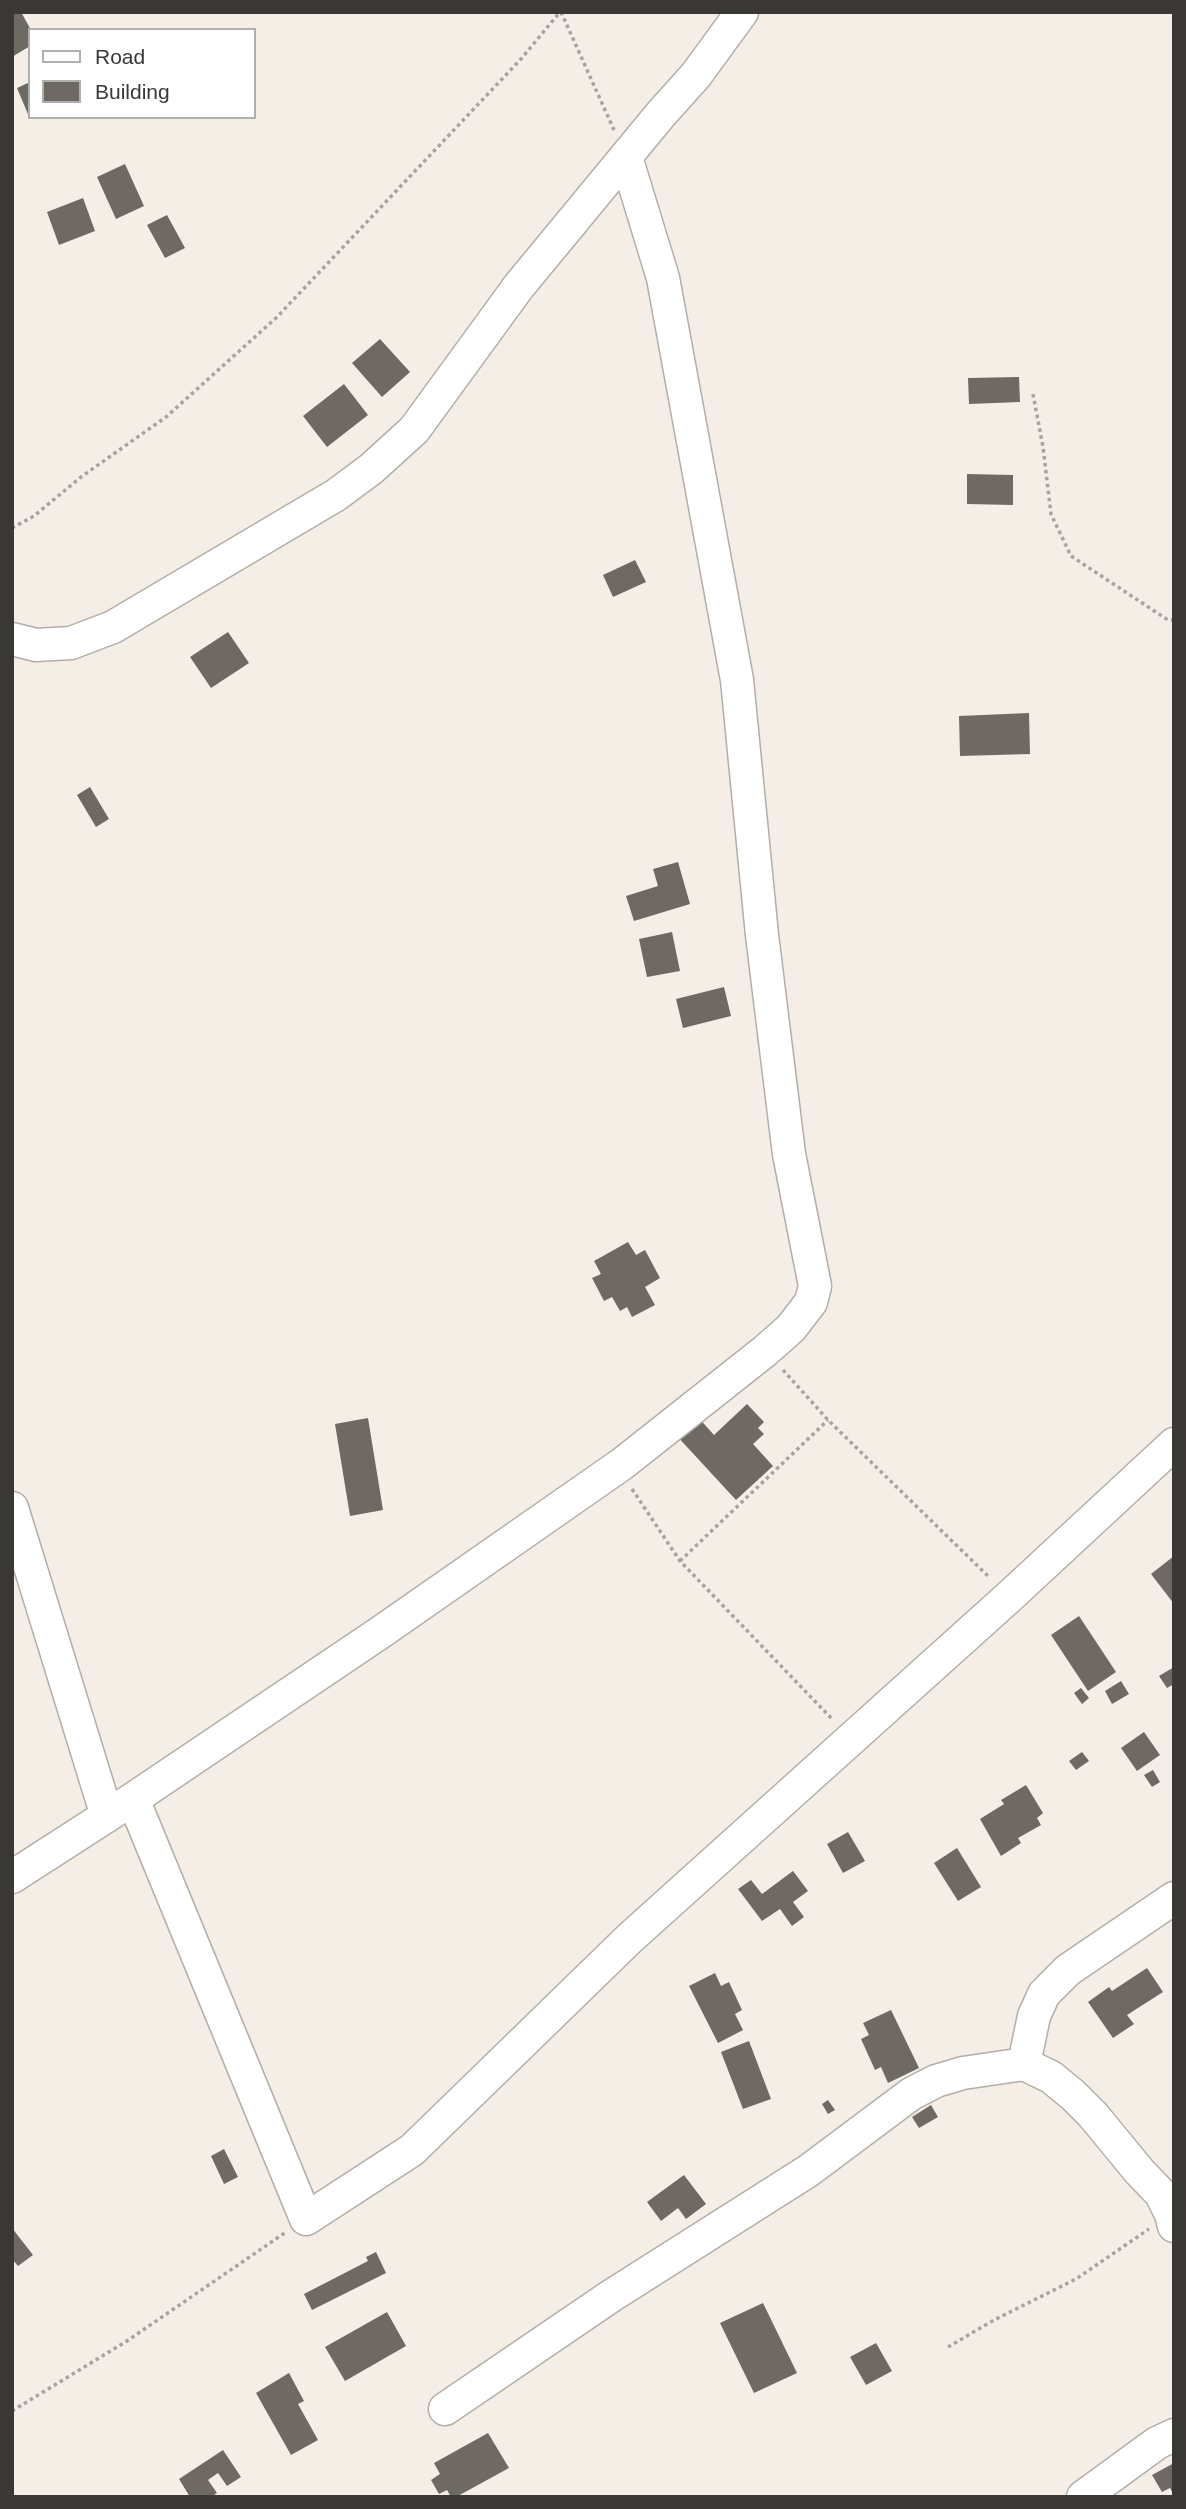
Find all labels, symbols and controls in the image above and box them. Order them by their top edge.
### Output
legend [28,28,256,119]
text: Road [95,45,145,68]
text: Building [95,80,170,103]

